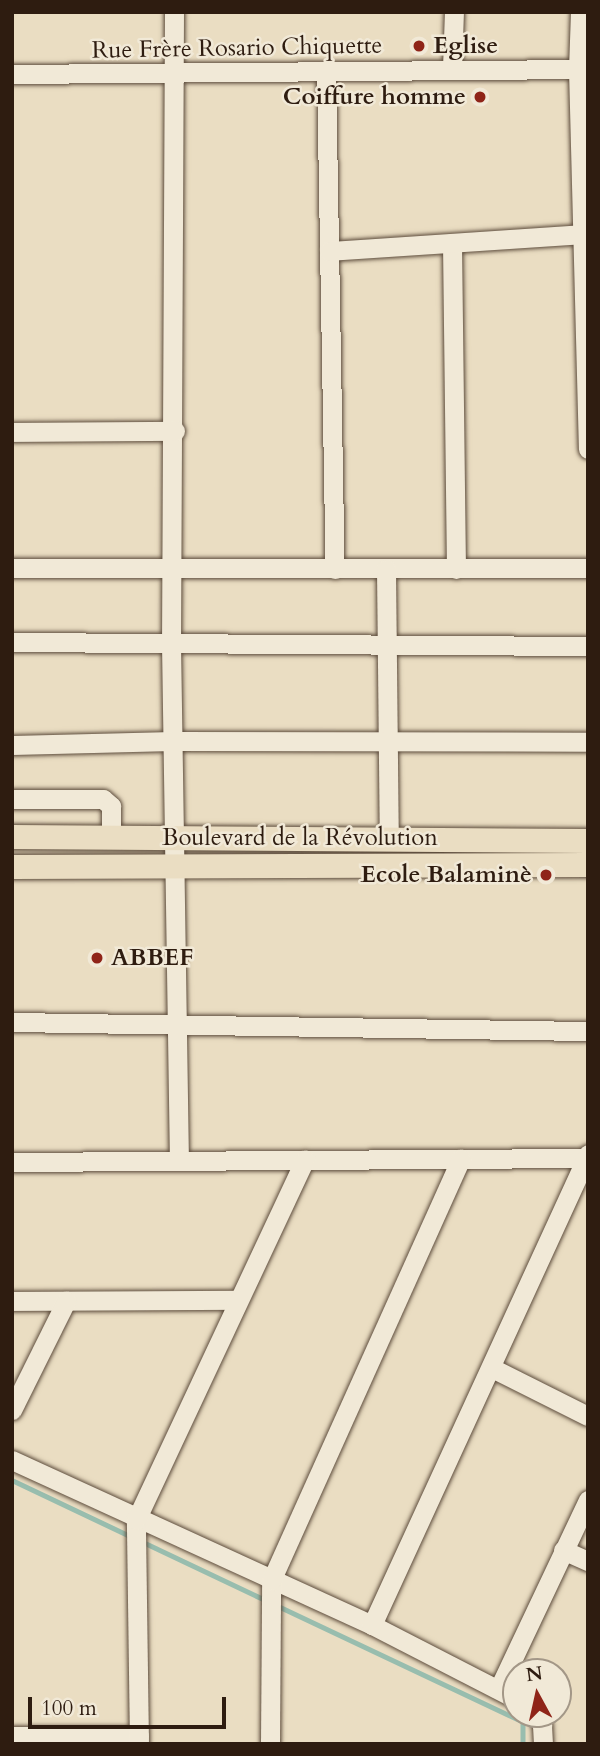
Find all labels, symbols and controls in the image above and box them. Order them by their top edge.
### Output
street label: Rue Frère Rosario Chiquette [91,31,383,65]
place label: Eglise [433,32,498,60]
marker: Eglise [411,38,427,54]
place label: Coiffure homme [283,83,466,111]
marker: Coiffure homme [472,89,488,105]
street label: Boulevard de la Révolution [162,824,438,852]
place label: Ecole Balaminè [361,861,532,889]
marker: Ecole Balaminè [538,867,554,883]
place label: ABBEF [111,944,193,972]
marker: ABBEF [89,950,105,966]
north arrow [502,1658,572,1728]
text: N [524,1660,544,1688]
scale bar [32,1682,229,1726]
text: 100 m [41,1694,97,1723]

